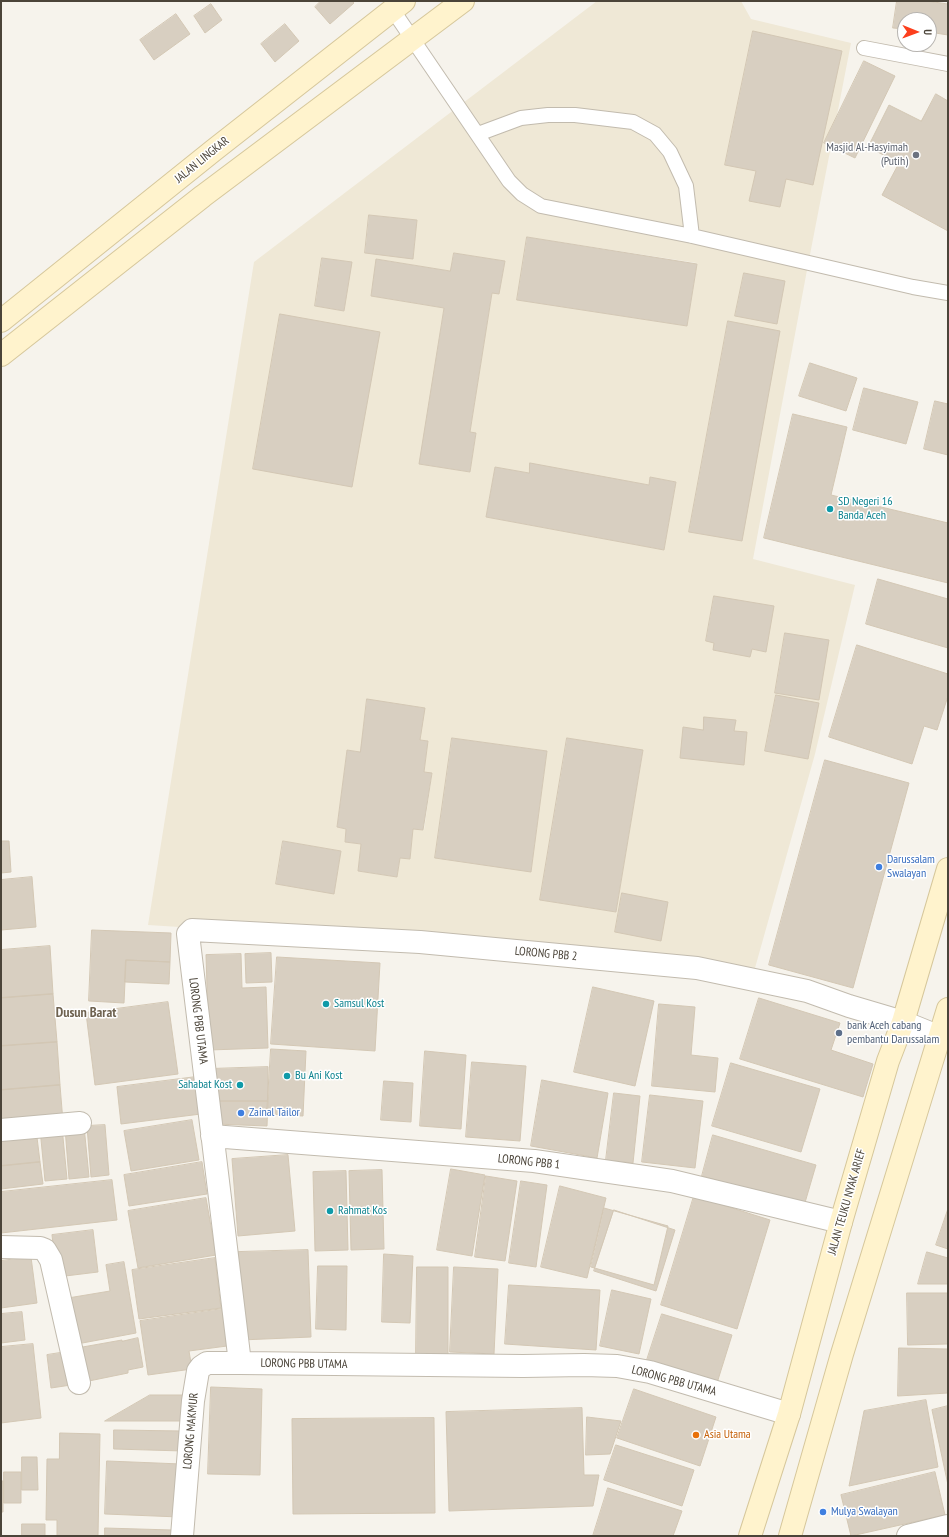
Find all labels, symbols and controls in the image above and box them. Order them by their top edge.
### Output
north arrow [897,12,937,52]
text: U [921,29,935,35]
street label: JALAN LINGKAR [172,134,232,186]
place label: Masjid Al-Hasyimah (Putih) [826,141,908,169]
marker: Masjid Al-Hasyimah (Putih) [911,150,921,160]
place label: SD Negeri 16 Banda Aceh [838,495,893,523]
marker: SD Negeri 16 Banda Aceh [825,504,835,514]
place label: Darussalam Swalayan [887,853,935,881]
marker: Darussalam Swalayan [874,862,884,872]
street label: LORONG PBB 2 [514,944,578,964]
street label: LORONG PBB UTAMA [186,977,210,1065]
place label: Samsul Kost [334,997,384,1011]
marker: Samsul Kost [321,999,331,1009]
district label: Dusun Barat [56,1005,116,1021]
place label: bank Aceh cabang pembantu Darussalam [847,1019,939,1047]
marker: bank Aceh cabang pembantu Darussalam [834,1028,844,1038]
place label: Bu Ani Kost [295,1069,342,1083]
marker: Bu Ani Kost [282,1071,292,1081]
place label: Sahabat Kost [178,1078,232,1092]
marker: Sahabat Kost [235,1080,245,1090]
place label: Zainal Tailor [249,1106,300,1120]
marker: Zainal Tailor [236,1108,246,1118]
street label: JALAN TEUKU NYAK ARIEF [825,1147,869,1257]
street label: LORONG PBB 1 [497,1152,561,1172]
place label: Rahmat Kos [338,1204,387,1218]
marker: Rahmat Kos [325,1206,335,1216]
street label: LORONG PBB UTAMA [260,1356,348,1372]
street label: LORONG PBB UTAMA [630,1363,718,1399]
street label: LORONG MAKMUR [180,1392,202,1470]
place label: Asia Utama [704,1428,751,1442]
marker: Asia Utama [691,1430,701,1440]
place label: Mulya Swalayan [831,1505,898,1519]
marker: Mulya Swalayan [818,1507,828,1517]

